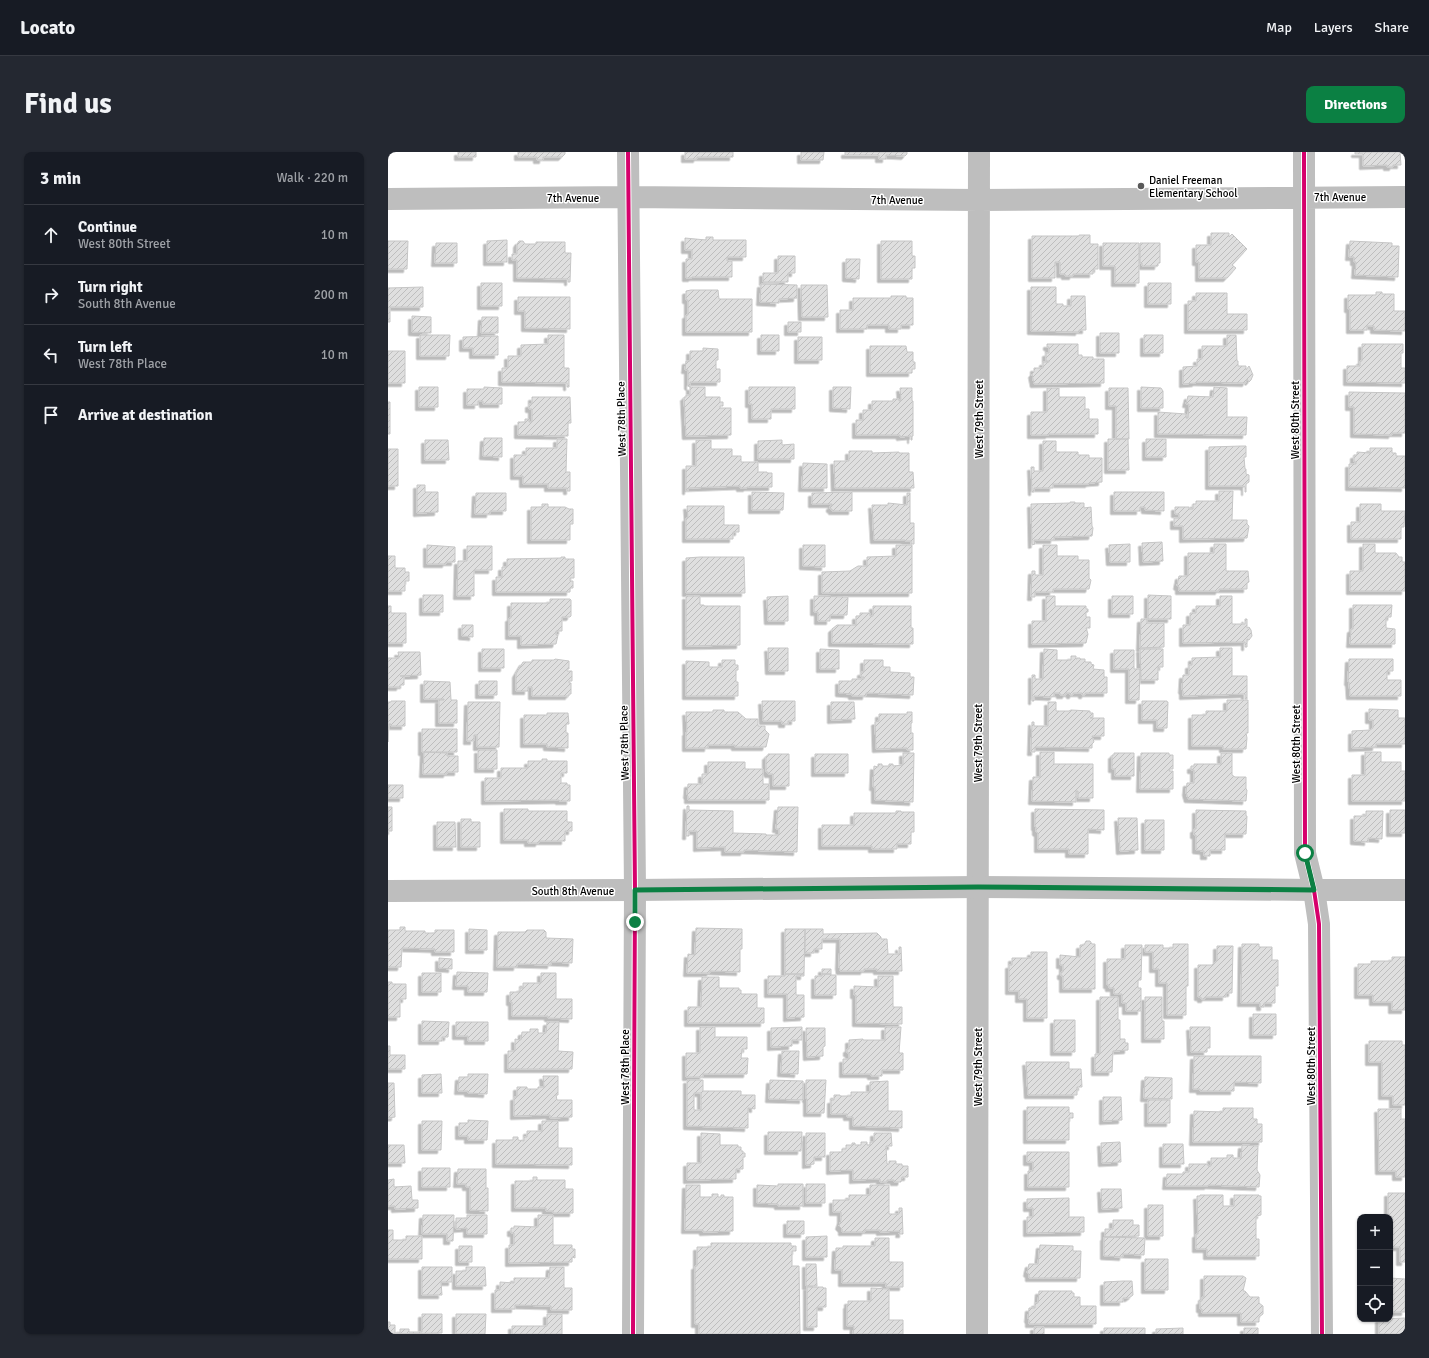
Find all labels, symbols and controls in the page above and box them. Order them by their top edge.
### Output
text: Locato [20,16,75,40]
text: Map [1266,19,1292,36]
text: Layers [1314,19,1353,36]
text: Share [1375,19,1409,36]
button: Directions [1306,86,1405,123]
text: Find us [24,87,112,121]
text: 3 min [40,168,81,189]
text: Walk · 220 m [277,170,348,186]
place label: Daniel Freeman Elementary School [1149,174,1237,200]
marker: Daniel Freeman Elementary School [1136,181,1146,191]
street label: 7th Avenue [1314,191,1366,204]
street label: 7th Avenue [547,192,599,205]
street label: 7th Avenue [871,194,923,207]
text: Continue [78,218,137,236]
icon: ahead [40,224,62,246]
text: 10 m [321,227,348,243]
text: West 80th Street [78,236,171,252]
text: Turn right [78,278,143,296]
icon: right [40,284,62,306]
text: 200 m [314,287,348,303]
text: South 8th Avenue [78,296,176,312]
text: Turn left [78,338,132,356]
icon: left [40,344,62,366]
text: 10 m [321,347,348,363]
text: West 78th Place [78,356,167,372]
street label: West 79th Street [973,380,986,458]
street label: West 78th Place [614,381,629,457]
street label: West 80th Street [1289,381,1302,459]
icon: arrive [40,404,62,426]
text: Arrive at destination [78,406,213,424]
street label: West 79th Street [972,704,985,782]
street label: West 78th Place [617,705,632,781]
street label: West 80th Street [1290,705,1303,783]
route start [1296,844,1314,862]
street label: South 8th Avenue [532,885,614,898]
route end [626,913,644,931]
street label: West 80th Street [1305,1027,1318,1105]
street label: West 79th Street [972,1028,985,1106]
street label: West 78th Place [619,1029,632,1105]
map controls [1357,1214,1393,1322]
button: + [1357,1214,1393,1250]
button: − [1357,1250,1393,1286]
button: locate [1357,1286,1393,1322]

